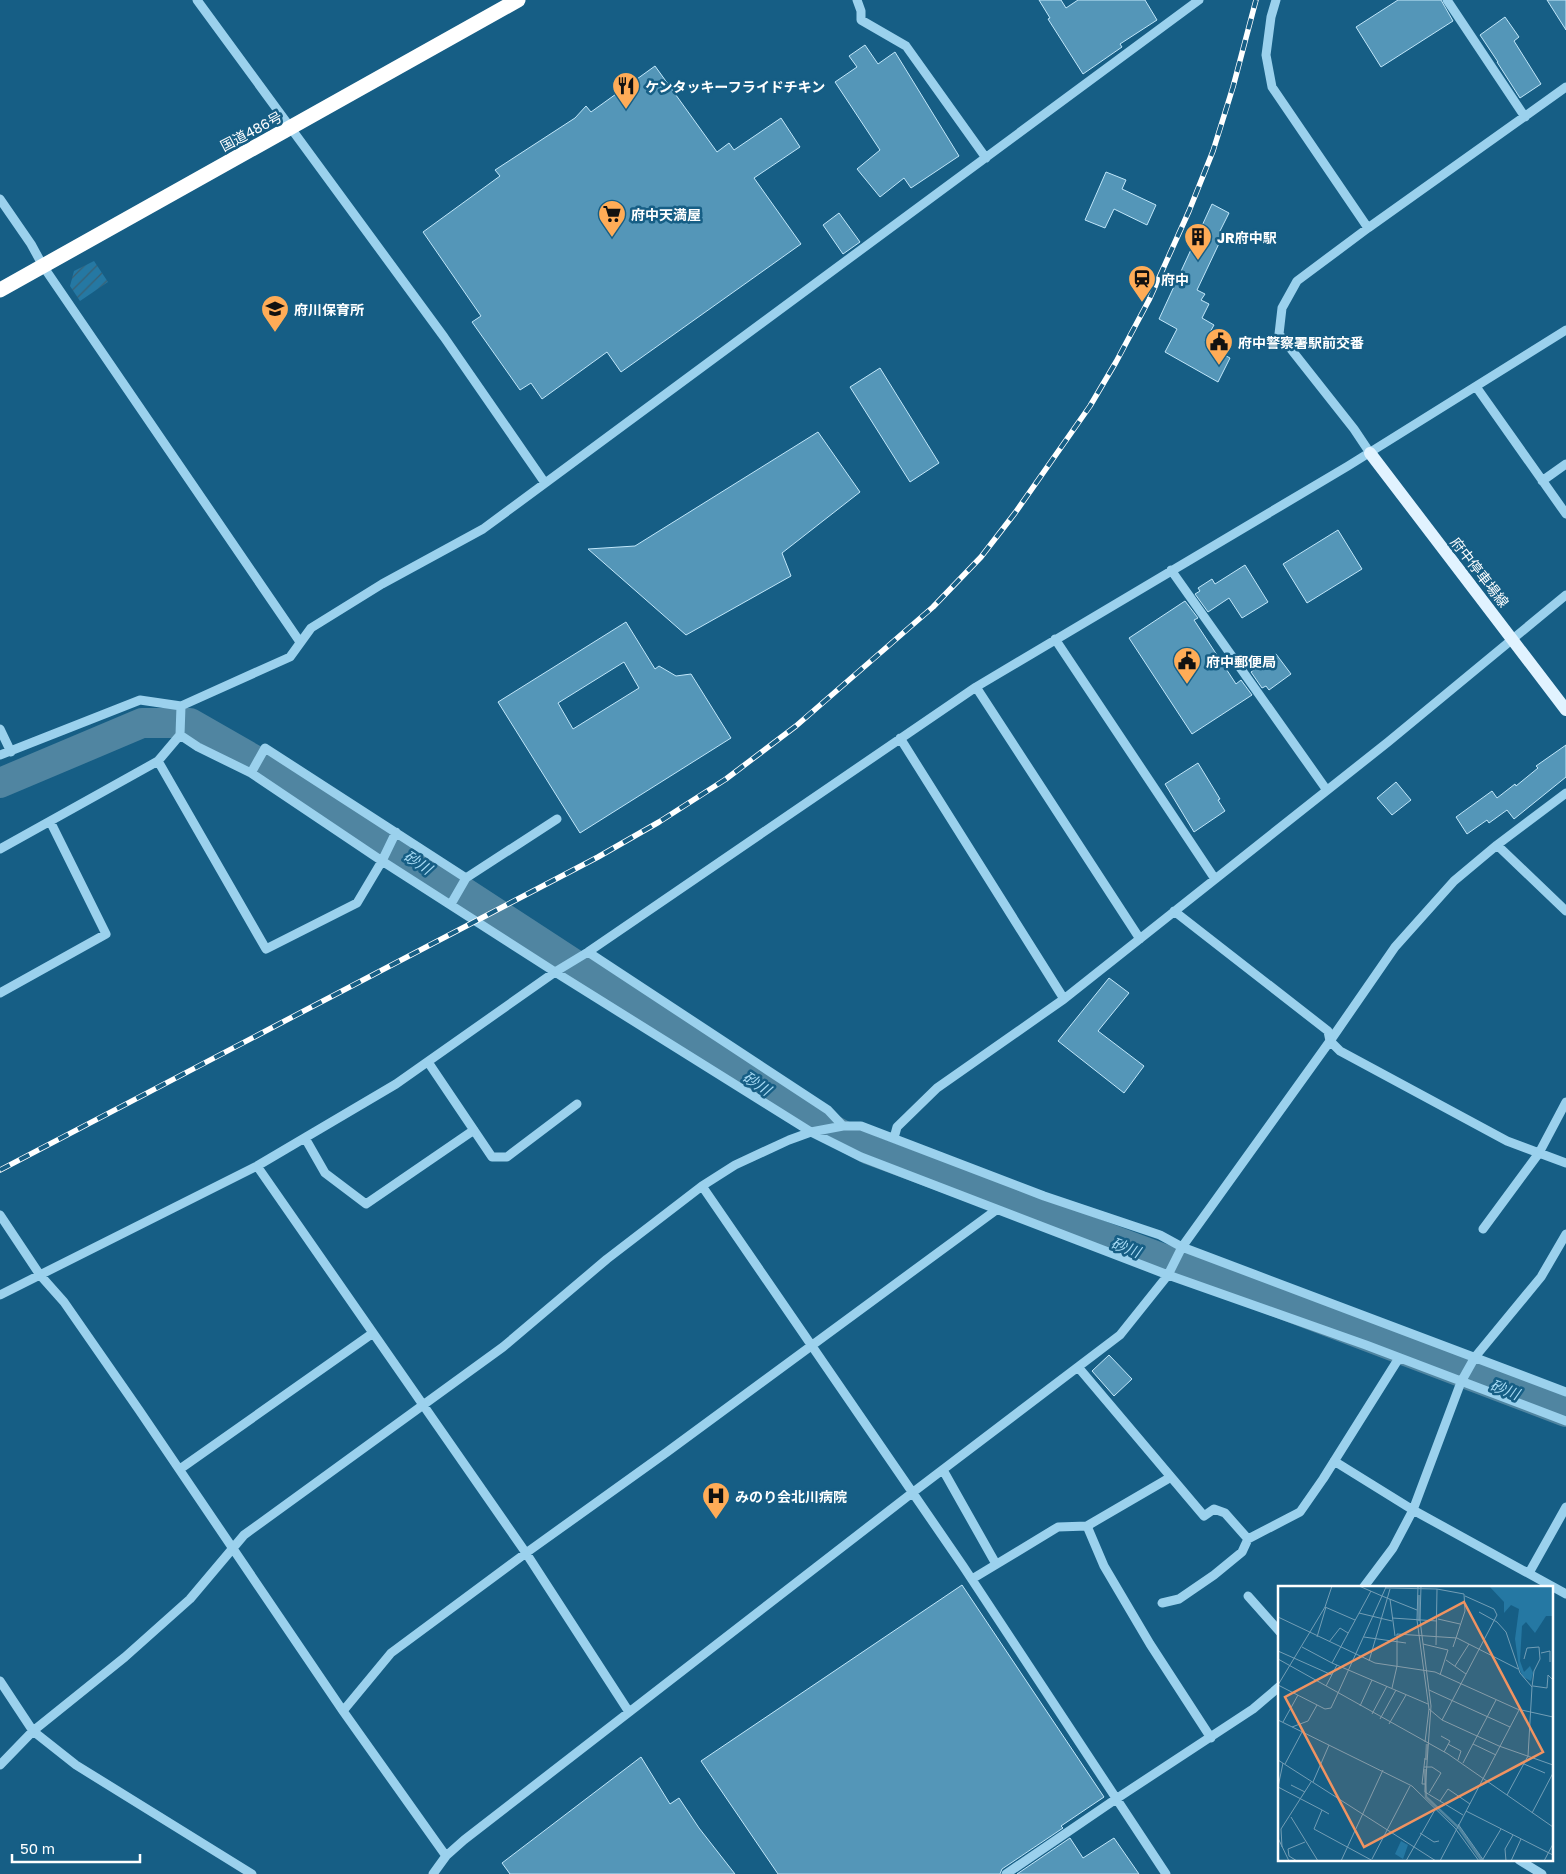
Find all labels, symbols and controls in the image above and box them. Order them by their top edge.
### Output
restaurant icon: ケンタッキーフライドチキン [611,71,641,110]
place label: ケンタッキーフライドチキン [645,78,825,95]
street label: 国道486号 [217,108,285,154]
supermarket icon: 府中天満屋 [597,199,627,238]
place label: 府中天満屋 [631,206,701,223]
building icon: JR府中駅 [1183,222,1213,261]
place label: JR府中駅 [1217,229,1277,246]
station icon: 府中 [1127,264,1157,303]
place label: 府中 [1161,271,1189,288]
school or university icon: 府川保育所 [260,294,290,333]
place label: 府川保育所 [294,301,364,318]
public building icon: 府中警察署駅前交番 [1204,327,1234,366]
place label: 府中警察署駅前交番 [1238,334,1364,351]
street label: 府中停車場線 [1447,534,1513,610]
public building icon: 府中郵便局 [1172,646,1202,685]
place label: 府中郵便局 [1206,653,1276,670]
water label: 砂川 [401,846,437,879]
water label: 砂川 [740,1067,776,1100]
water label: 砂川 [1109,1233,1145,1261]
water label: 砂川 [1488,1375,1524,1403]
hospital icon: みのり会北川病院 [701,1481,731,1520]
place label: みのり会北川病院 [735,1488,847,1505]
inset map [1278,1586,1554,1862]
scale bar [12,1832,140,1864]
text: 50 m [20,1839,55,1857]

